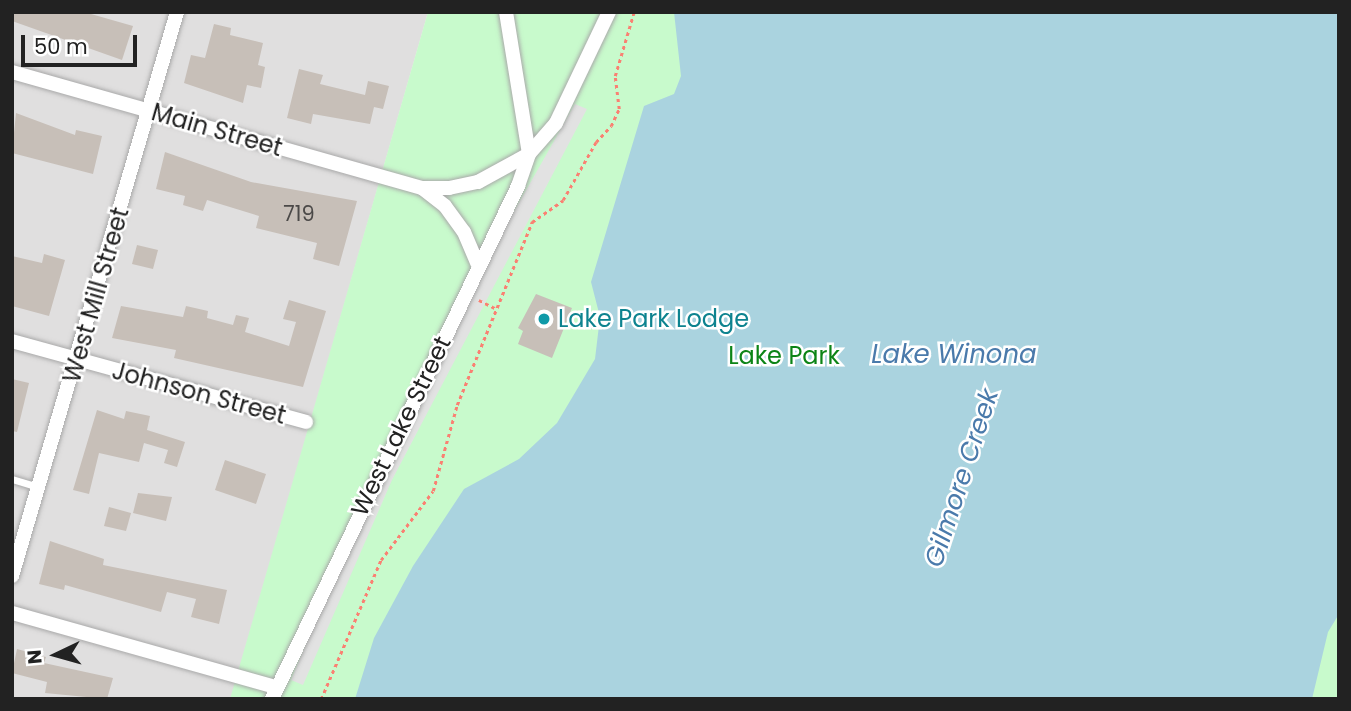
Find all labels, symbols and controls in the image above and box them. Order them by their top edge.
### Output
scale bar [24,21,140,65]
text: 50 m [34,32,88,61]
street label: Main Street [148,98,286,162]
house number: 719 [283,201,315,227]
street label: West Mill Street [57,204,135,386]
place label: Lake Park Lodge [558,305,749,333]
marker: Lake Park Lodge [536,311,552,327]
street label: West Lake Street [345,331,457,521]
water label: Lake Winona [871,339,1037,371]
park label: Lake Park [728,342,840,370]
street label: Johnson Street [109,356,289,430]
water label: Gilmore Creek [919,385,1005,571]
north arrow [21,620,91,690]
text: N [21,649,49,665]

